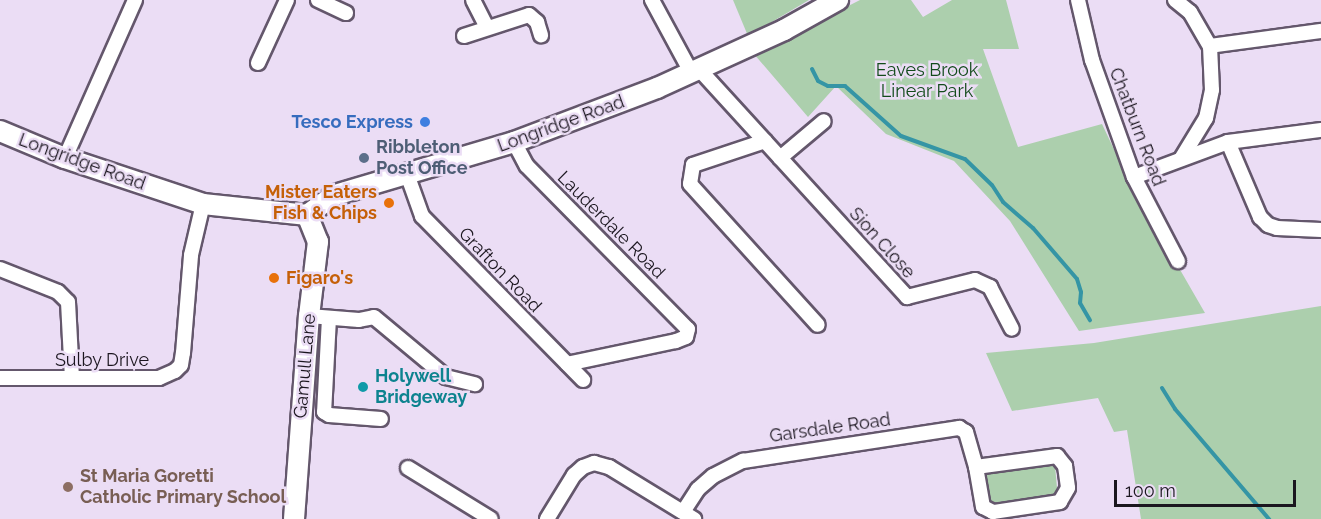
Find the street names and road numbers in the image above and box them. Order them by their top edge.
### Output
street label: Chatburn Road [1105,65,1169,189]
street label: Longridge Road [495,91,627,157]
street label: Longridge Road [16,129,148,195]
street label: Lauderdale Road [553,167,669,283]
street label: Sion Close [845,203,919,283]
street label: Grafton Road [454,223,546,317]
street label: Gamull Lane [290,312,320,420]
street label: Sulby Drive [55,349,149,371]
street label: Garsdale Road [768,409,892,447]

